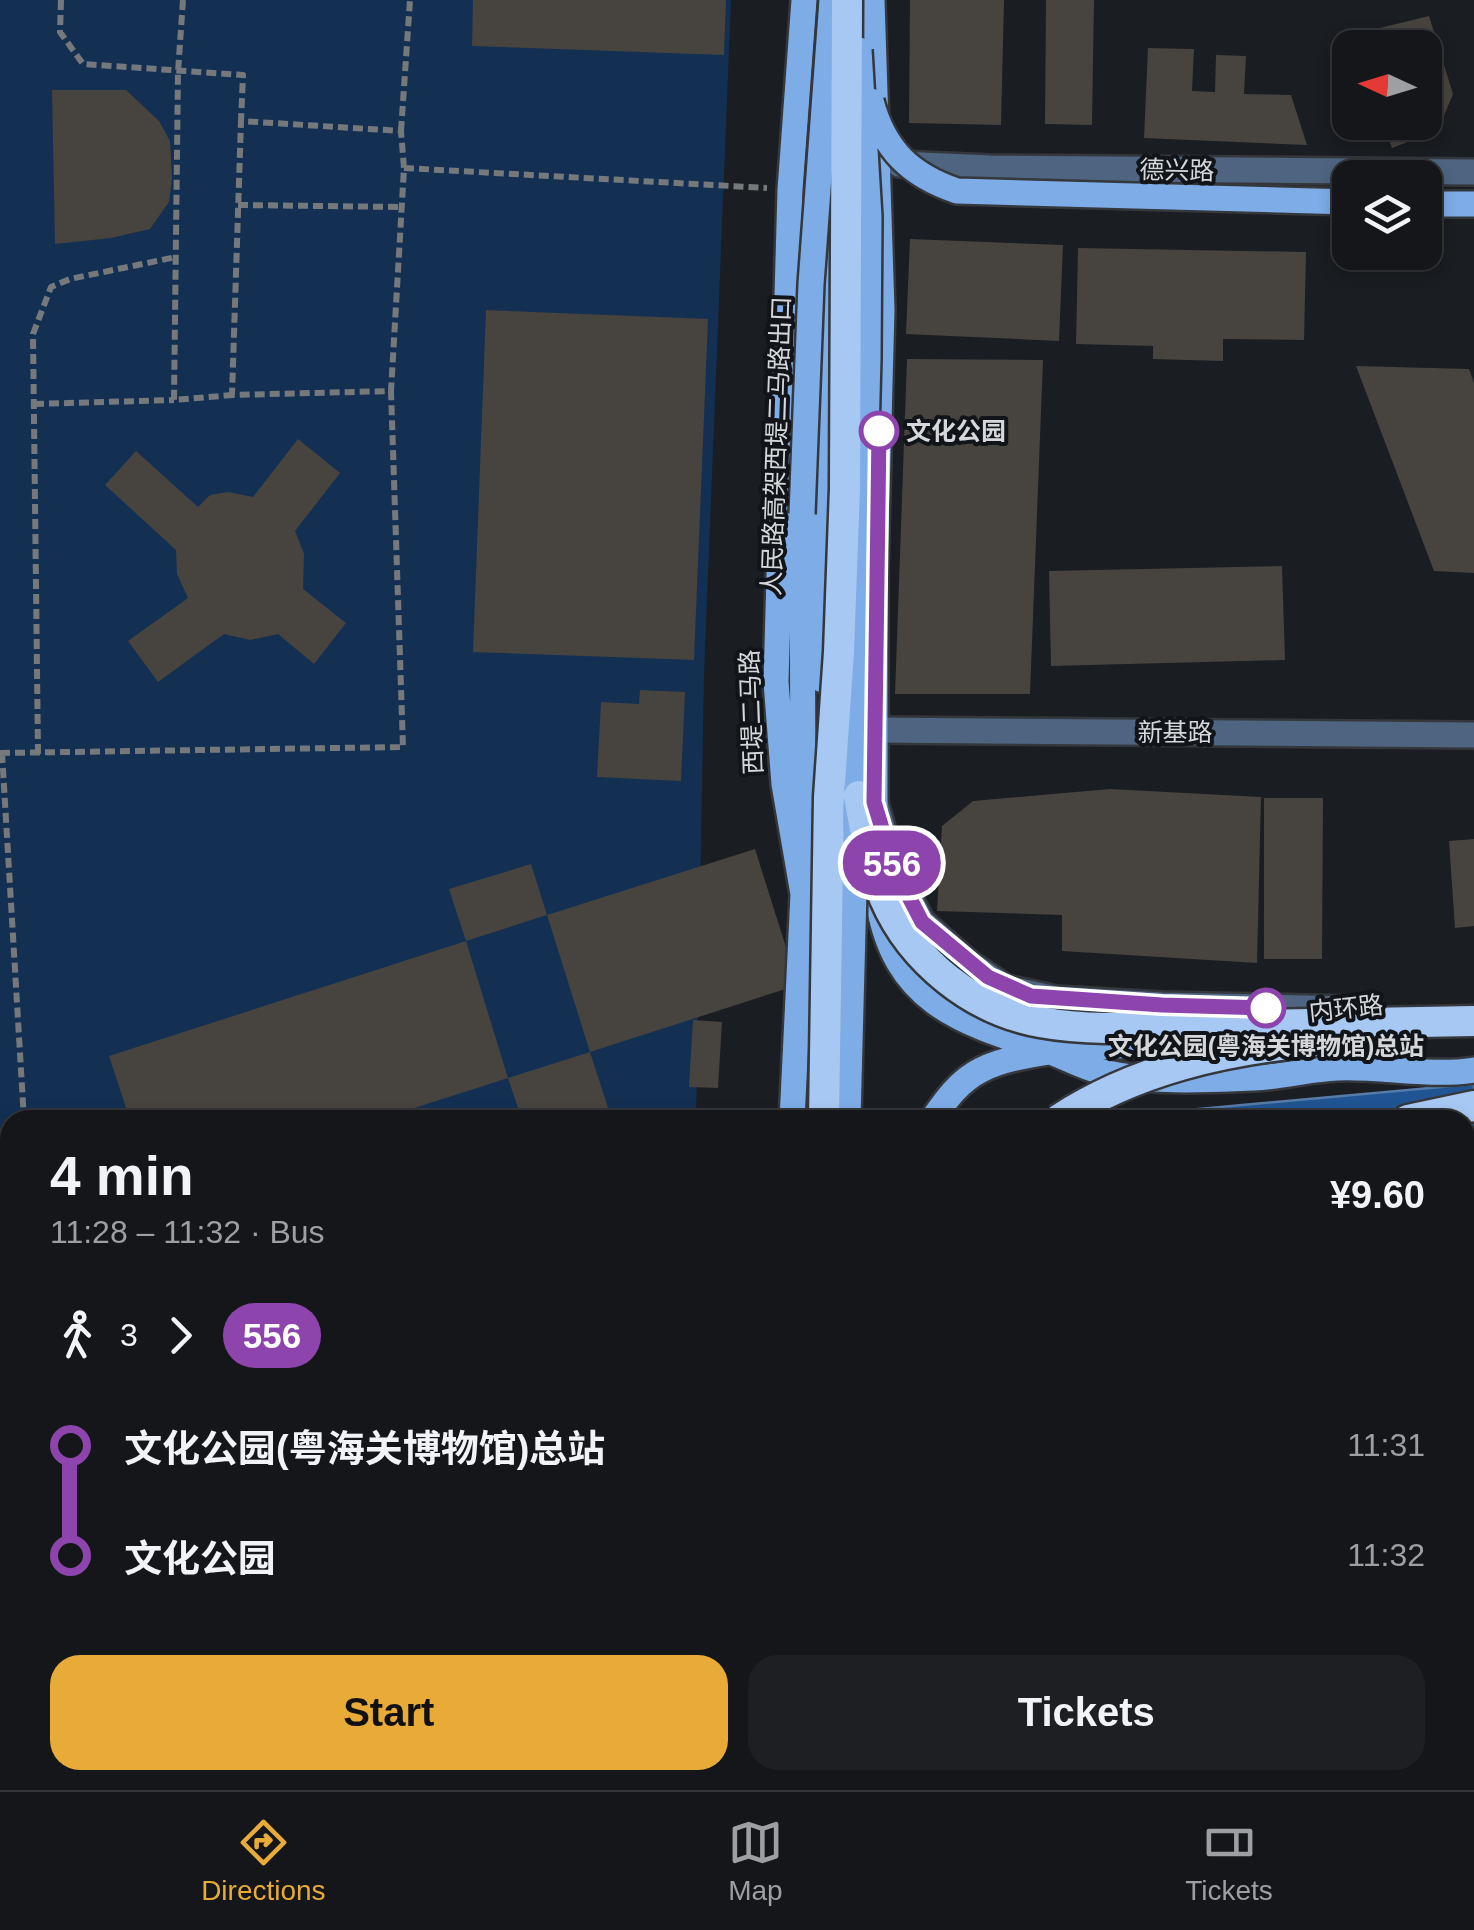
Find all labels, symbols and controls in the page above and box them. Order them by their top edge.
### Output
north arrow [1332,30,1442,140]
map controls [1332,30,1442,270]
street label: 德兴路 [1139,155,1215,185]
button: layers [1332,160,1442,270]
street label: 人民路高架西堤二马路出口 [757,296,795,596]
marker: 文化公园 [860,412,898,450]
place label: 文化公园 [906,417,1006,445]
street label: 西堤二马路 [735,649,767,775]
street label: 新基路 [1137,718,1213,746]
line badge: 556 [834,830,950,896]
text: 556 [863,844,921,883]
marker: 文化公园(粤海关博物馆)总站 [1247,989,1285,1027]
street label: 内环路 [1307,990,1385,1026]
place label: 文化公园(粤海关博物馆)总站 [1108,1032,1424,1060]
text: 4 min [50,1145,194,1207]
text: ¥9.60 [1330,1174,1425,1216]
text: 11:28 – 11:32 · Bus [50,1214,325,1250]
icon: walk [50,1308,105,1363]
icon: forward [153,1308,208,1363]
text: 556 [243,1316,301,1355]
text: 3 [120,1317,138,1353]
text: 11:31 [1347,1427,1425,1463]
text: 文化公园(粤海关博物馆)总站 [124,1428,605,1470]
text: 11:32 [1347,1537,1425,1573]
text: 文化公园 [124,1538,276,1580]
button: Start [50,1655,728,1770]
button: Tickets [748,1655,1425,1770]
tab: Directions [201,1815,326,1907]
tab: Map [728,1815,783,1907]
tab: Tickets [1185,1815,1273,1907]

